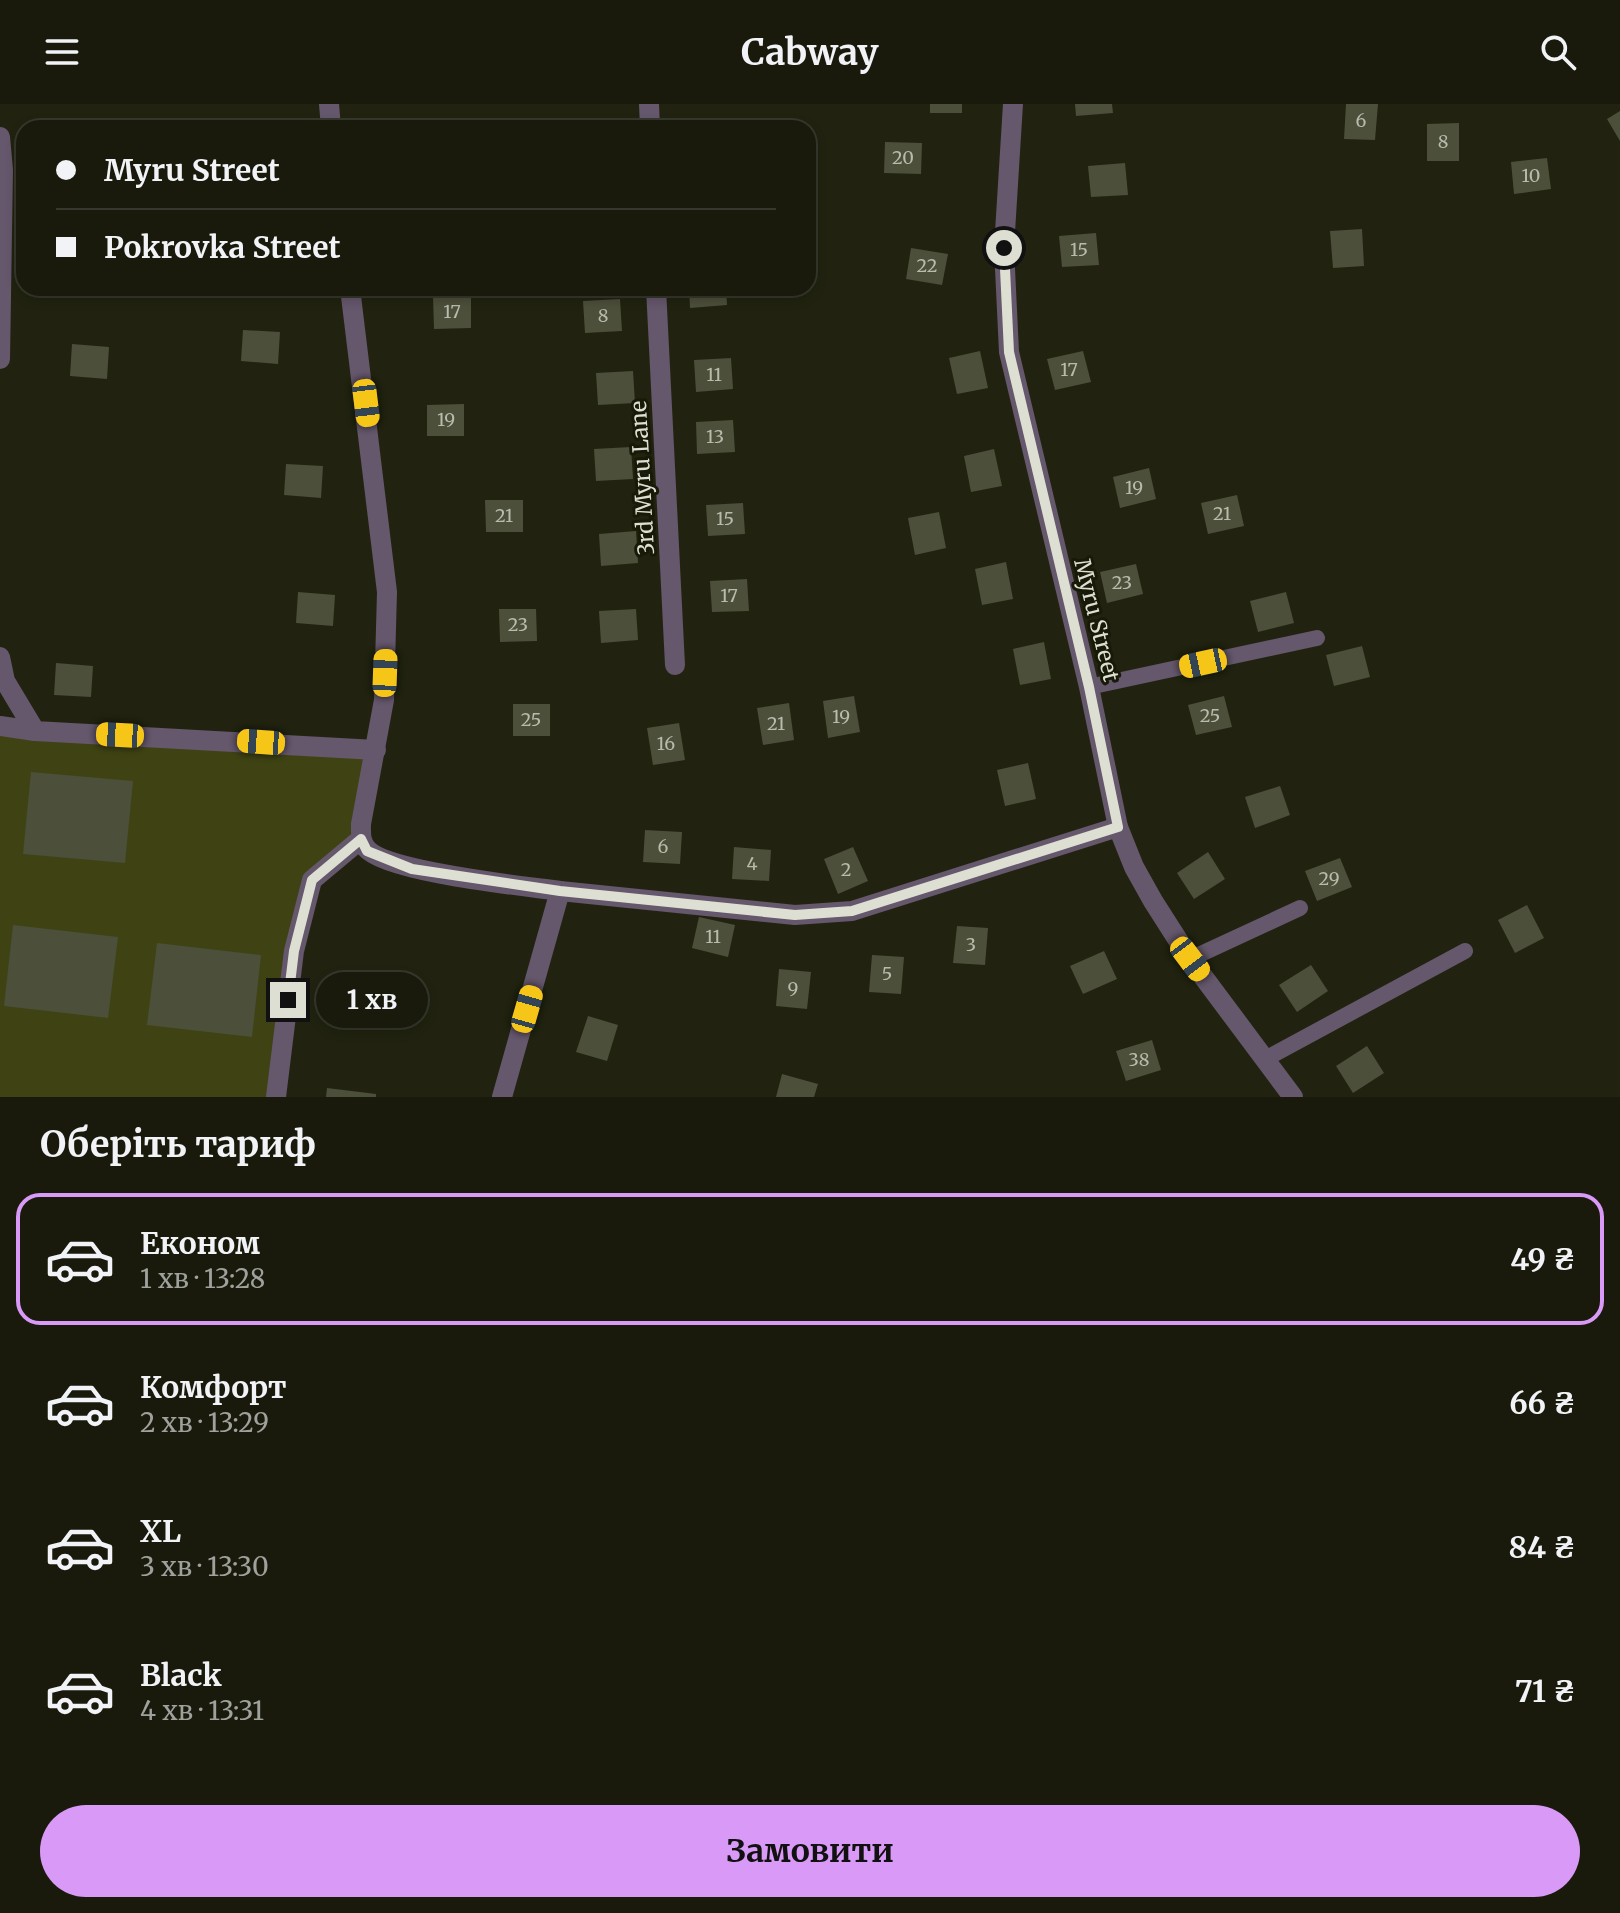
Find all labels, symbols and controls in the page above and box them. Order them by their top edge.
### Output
icon: menu [40,30,84,74]
text: Cabway [741,30,879,75]
icon: search [1536,30,1580,74]
house number: 6 [1356,109,1367,132]
house number: 8 [1438,130,1448,153]
house number: 20 [892,146,914,169]
text: Myru Street [104,151,280,189]
house number: 10 [1522,164,1540,187]
text: Pokrovka Street [104,228,341,266]
route start [986,230,1022,266]
house number: 15 [1070,238,1088,261]
house number: 22 [916,254,938,277]
house number: 17 [443,300,461,323]
house number: 8 [598,304,608,327]
house number: 17 [1060,358,1078,381]
house number: 11 [706,363,722,386]
car [351,378,381,428]
street label: 3rd Myru Lane [624,400,660,556]
house number: 19 [437,408,455,431]
house number: 13 [706,425,724,448]
house number: 19 [1125,476,1143,499]
house number: 21 [1213,502,1231,525]
house number: 21 [495,504,513,527]
house number: 15 [716,507,734,530]
street label: Myru Street [1068,556,1126,685]
house number: 23 [1112,571,1132,594]
house number: 17 [720,584,738,607]
house number: 23 [508,613,528,636]
car [1177,646,1229,680]
car [372,649,398,697]
house number: 25 [1200,704,1220,727]
house number: 19 [832,705,850,728]
house number: 25 [521,708,541,731]
house number: 21 [767,712,785,735]
car [95,722,145,748]
car [236,728,286,756]
house number: 16 [657,732,675,755]
house number: 6 [658,835,669,858]
house number: 4 [746,852,758,875]
house number: 2 [841,858,851,881]
house number: 29 [1318,867,1340,890]
house number: 11 [705,925,721,948]
house number: 3 [966,933,976,956]
car [1166,933,1214,985]
house number: 5 [882,962,892,985]
callout: 1 хв [316,972,428,1028]
house number: 9 [788,977,798,1000]
route end [270,982,306,1018]
text: 1 хв [347,983,397,1016]
car [509,983,545,1035]
house number: 38 [1129,1048,1149,1071]
text: Оберіть тариф [40,1122,316,1167]
icon: car [44,1223,116,1295]
text: Економ [140,1224,260,1262]
text: 49 ₴ [1510,1240,1576,1278]
text: 1 хв · 13:28 [140,1262,265,1295]
icon: car [44,1367,116,1439]
text: Комфорт [140,1368,287,1406]
text: 66 ₴ [1509,1384,1576,1422]
text: 2 хв · 13:29 [140,1406,269,1439]
icon: car [44,1511,116,1583]
text: XL [140,1512,181,1550]
text: 84 ₴ [1509,1528,1576,1566]
text: 3 хв · 13:30 [140,1550,269,1583]
icon: car [44,1655,116,1727]
text: Black [140,1656,222,1694]
text: 71 ₴ [1515,1672,1576,1710]
text: 4 хв · 13:31 [140,1694,264,1727]
button: Замовити [40,1805,1580,1897]

